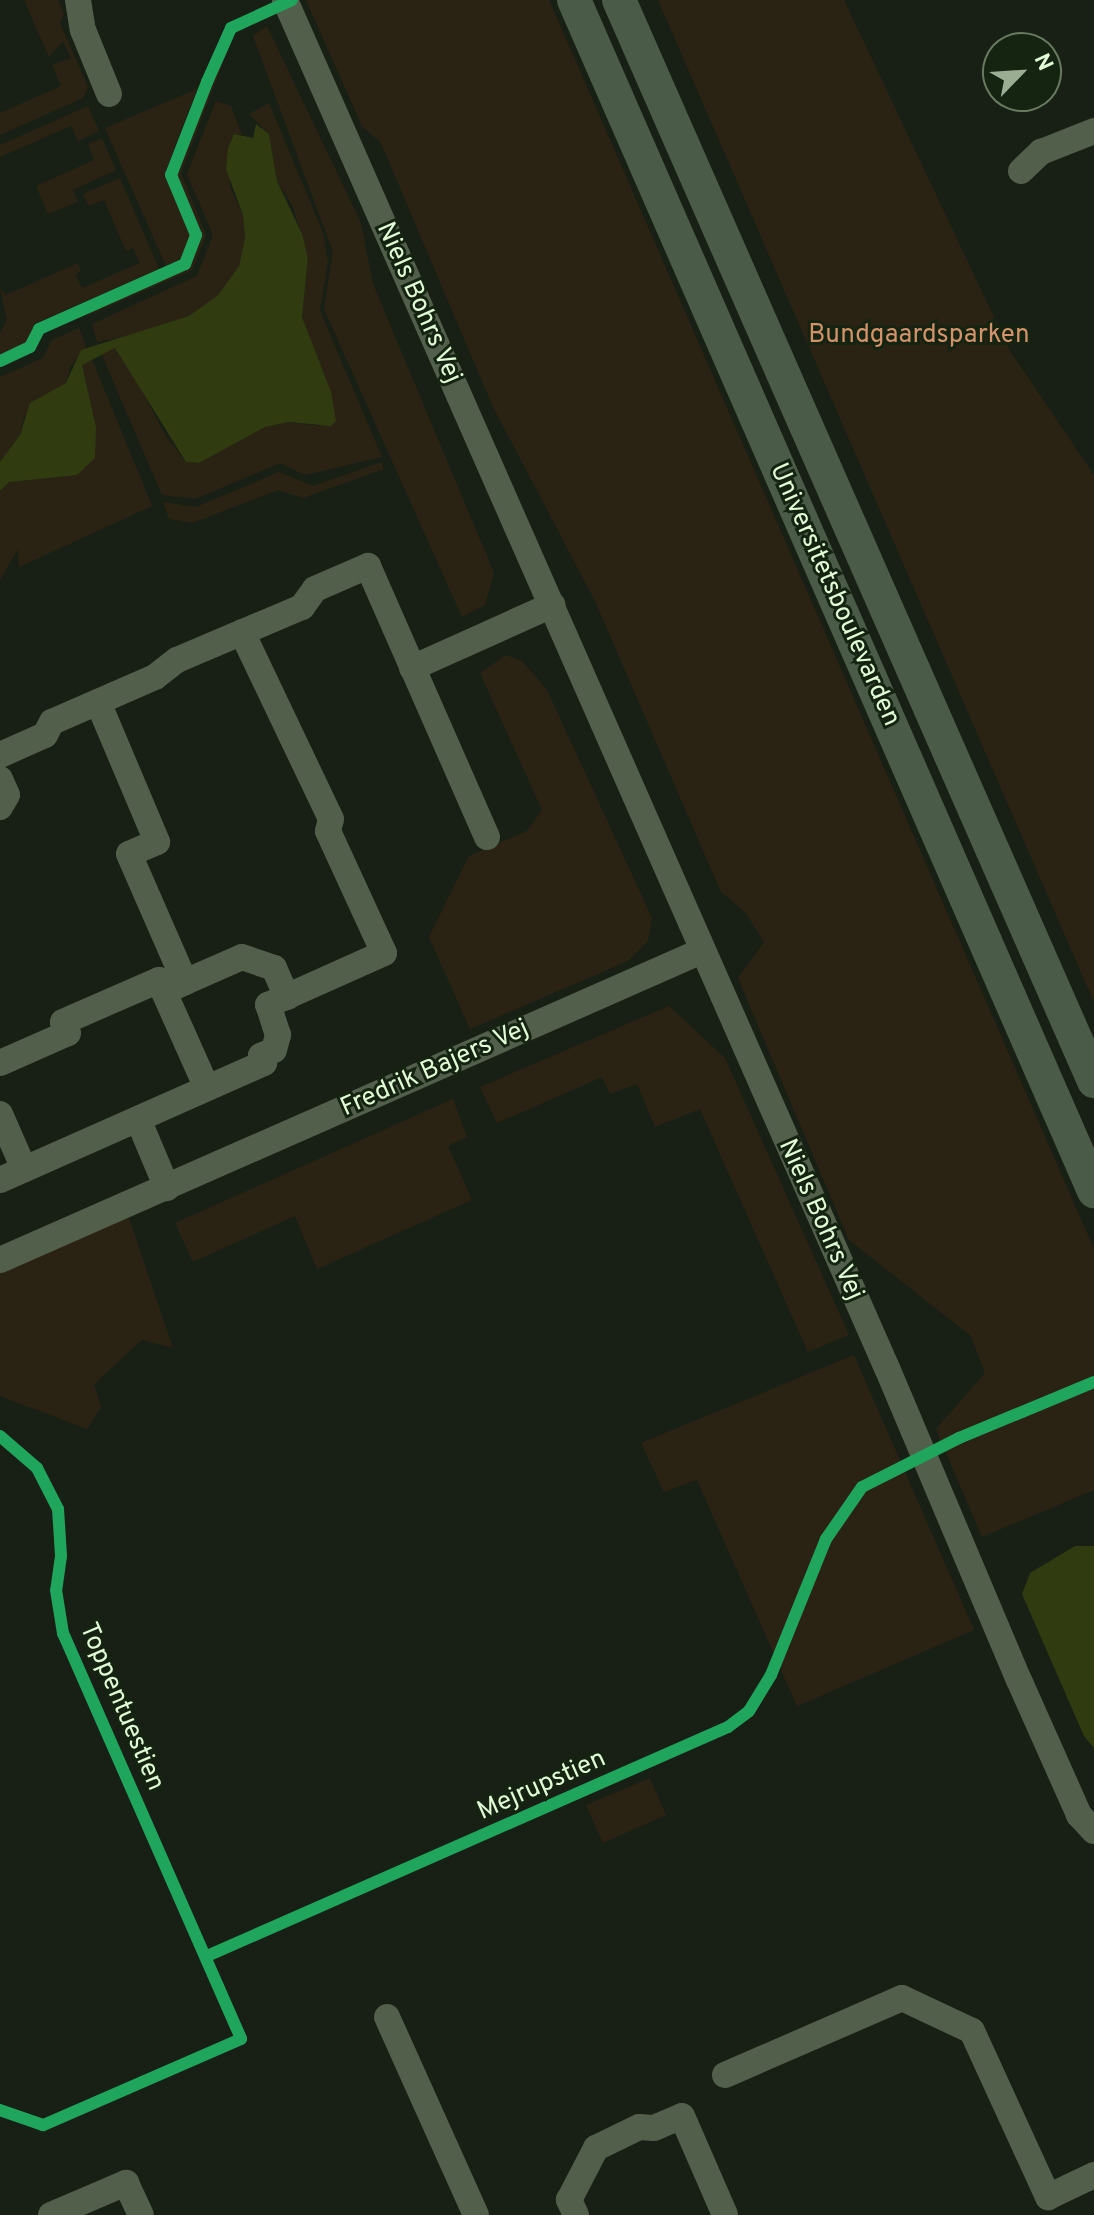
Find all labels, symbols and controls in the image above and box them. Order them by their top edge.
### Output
north arrow [982,32,1062,112]
text: N [1027,50,1058,75]
street label: Niels Bohrs Vej [368,217,468,389]
park label: Bundgaardsparken [808,320,1030,352]
street label: Universitetsboulevarden [762,459,906,731]
street label: Fredrik Bajers Vej [336,1013,534,1125]
street label: Niels Bohrs Vej [770,1134,870,1306]
street label: Toppentuestien [72,1618,170,1796]
street label: Mejrupstien [473,1744,611,1828]

